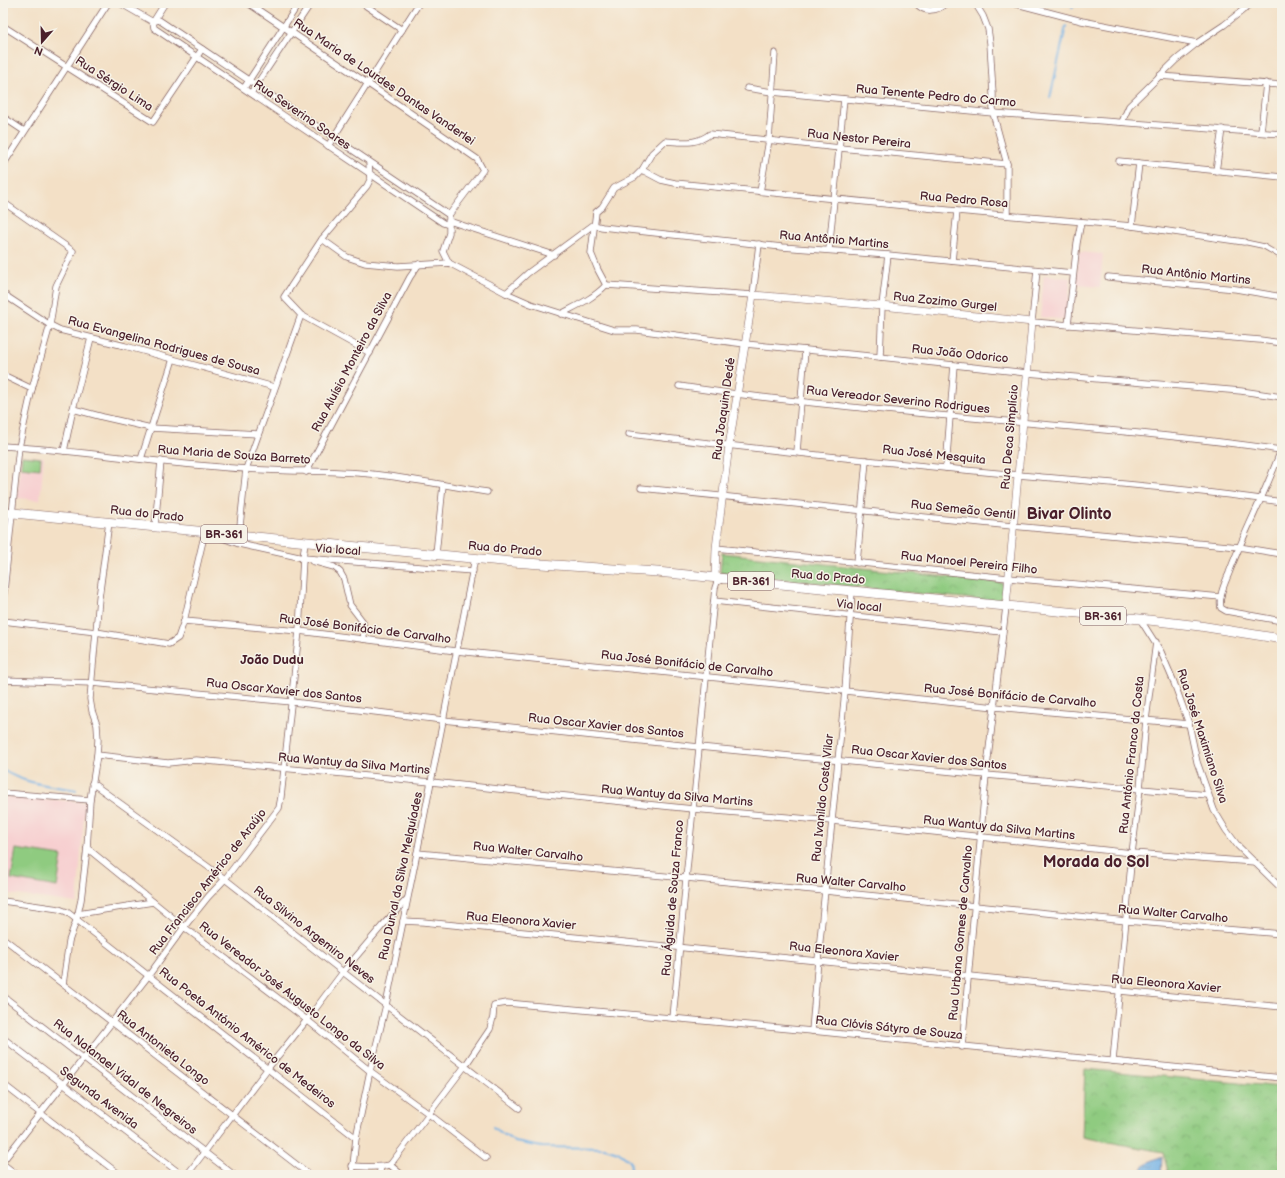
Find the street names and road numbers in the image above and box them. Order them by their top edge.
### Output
street label: Rua Maria de Lourdes Dantas Vanderlei [290,15,478,149]
street label: Rua Sérgio Lima [72,53,156,115]
street label: Rua Severino Soares [251,77,353,153]
street label: Rua Tenente Pedro do Carmo [855,82,1017,110]
street label: Rua Nestor Pereira [806,126,912,152]
street label: Rua Pedro Rosa [919,189,1009,211]
street label: Rua Antônio Martins [779,228,889,252]
street label: Rua Antônio Martins [1141,262,1251,288]
street label: Rua Aluísio Monteiro da Silva [309,289,396,435]
street label: Rua Zozimo Gurgel [892,289,998,315]
street label: Rua Evangelina Rodrigues de Sousa [66,313,262,379]
street label: Rua João Odorico [911,341,1009,367]
street label: Rua Joaquim Dedé [709,357,739,461]
street label: Rua Vereador Severino Rodrigues [805,383,991,417]
street label: Rua Deca Simplício [998,384,1022,490]
street label: Rua Maria de Souza Barreto [157,442,311,468]
street label: Rua José Mesquita [882,442,987,468]
street label: Rua Semeão Gentil [910,497,1016,523]
street label: Rua do Prado [109,503,185,525]
road number: BR-361 [201,525,247,543]
street label: Rua do Prado [467,538,543,560]
street label: Via local [315,541,361,559]
street label: Rua Manoel Pereira Filho [900,548,1038,578]
street label: Rua do Prado [790,566,866,588]
road number: BR-361 [728,572,774,590]
street label: Via local [836,596,882,616]
road number: BR-361 [1080,607,1126,625]
street label: Rua José Bonifácio de Carvalho [278,611,452,647]
street label: Rua José Bonifácio de Carvalho [600,647,774,681]
street label: Rua José Maximiano Silva [1173,667,1231,805]
street label: Rua Oscar Xavier dos Santos [205,675,363,707]
street label: Rua António Franco da Costa [1116,675,1148,835]
street label: Rua José Bonifácio de Carvalho [923,681,1097,711]
street label: Rua Oscar Xavier dos Santos [527,710,685,742]
street label: Rua Ivanildo Costa Vilar [809,733,837,863]
street label: Rua Oscar Xavier dos Santos [850,742,1008,774]
street label: Rua Wantuy da Silva Martins [277,750,431,778]
street label: Rua Wantuy da Silva Martins [600,782,754,810]
street label: Rua Durval da Silva Melquíades [376,790,426,962]
street label: Rua Francisco Américo de Araújo [146,806,270,958]
street label: Rua Wantuy da Silva Martins [922,813,1076,843]
street label: Rua Águida de Souza Franco [657,819,687,977]
street label: Rua Walter Carvalho [472,839,584,865]
street label: Rua Urbana Gomes de Carvalho [946,844,976,1021]
street label: Rua Walter Carvalho [795,871,907,895]
street label: Rua Silvino Argemiro Neves [250,883,378,987]
street label: Rua Walter Carvalho [1117,902,1229,926]
street label: Rua Eleonora Xavier [465,909,577,933]
street label: Rua Vereador José Augusto Longo da Silva [196,919,388,1073]
street label: Rua Eleonora Xavier [788,939,900,965]
street label: Rua Poeta António Américo de Medeiros [156,964,338,1112]
street label: Rua Eleonora Xavier [1110,972,1222,996]
street label: Rua Antonieta Longo [114,1007,212,1089]
street label: Rua Clóvis Sátyro de Souza [815,1013,964,1043]
street label: Rua Natanael Vidal de Negreiros [50,1016,200,1138]
street label: Segunda Avenida [57,1064,141,1133]

